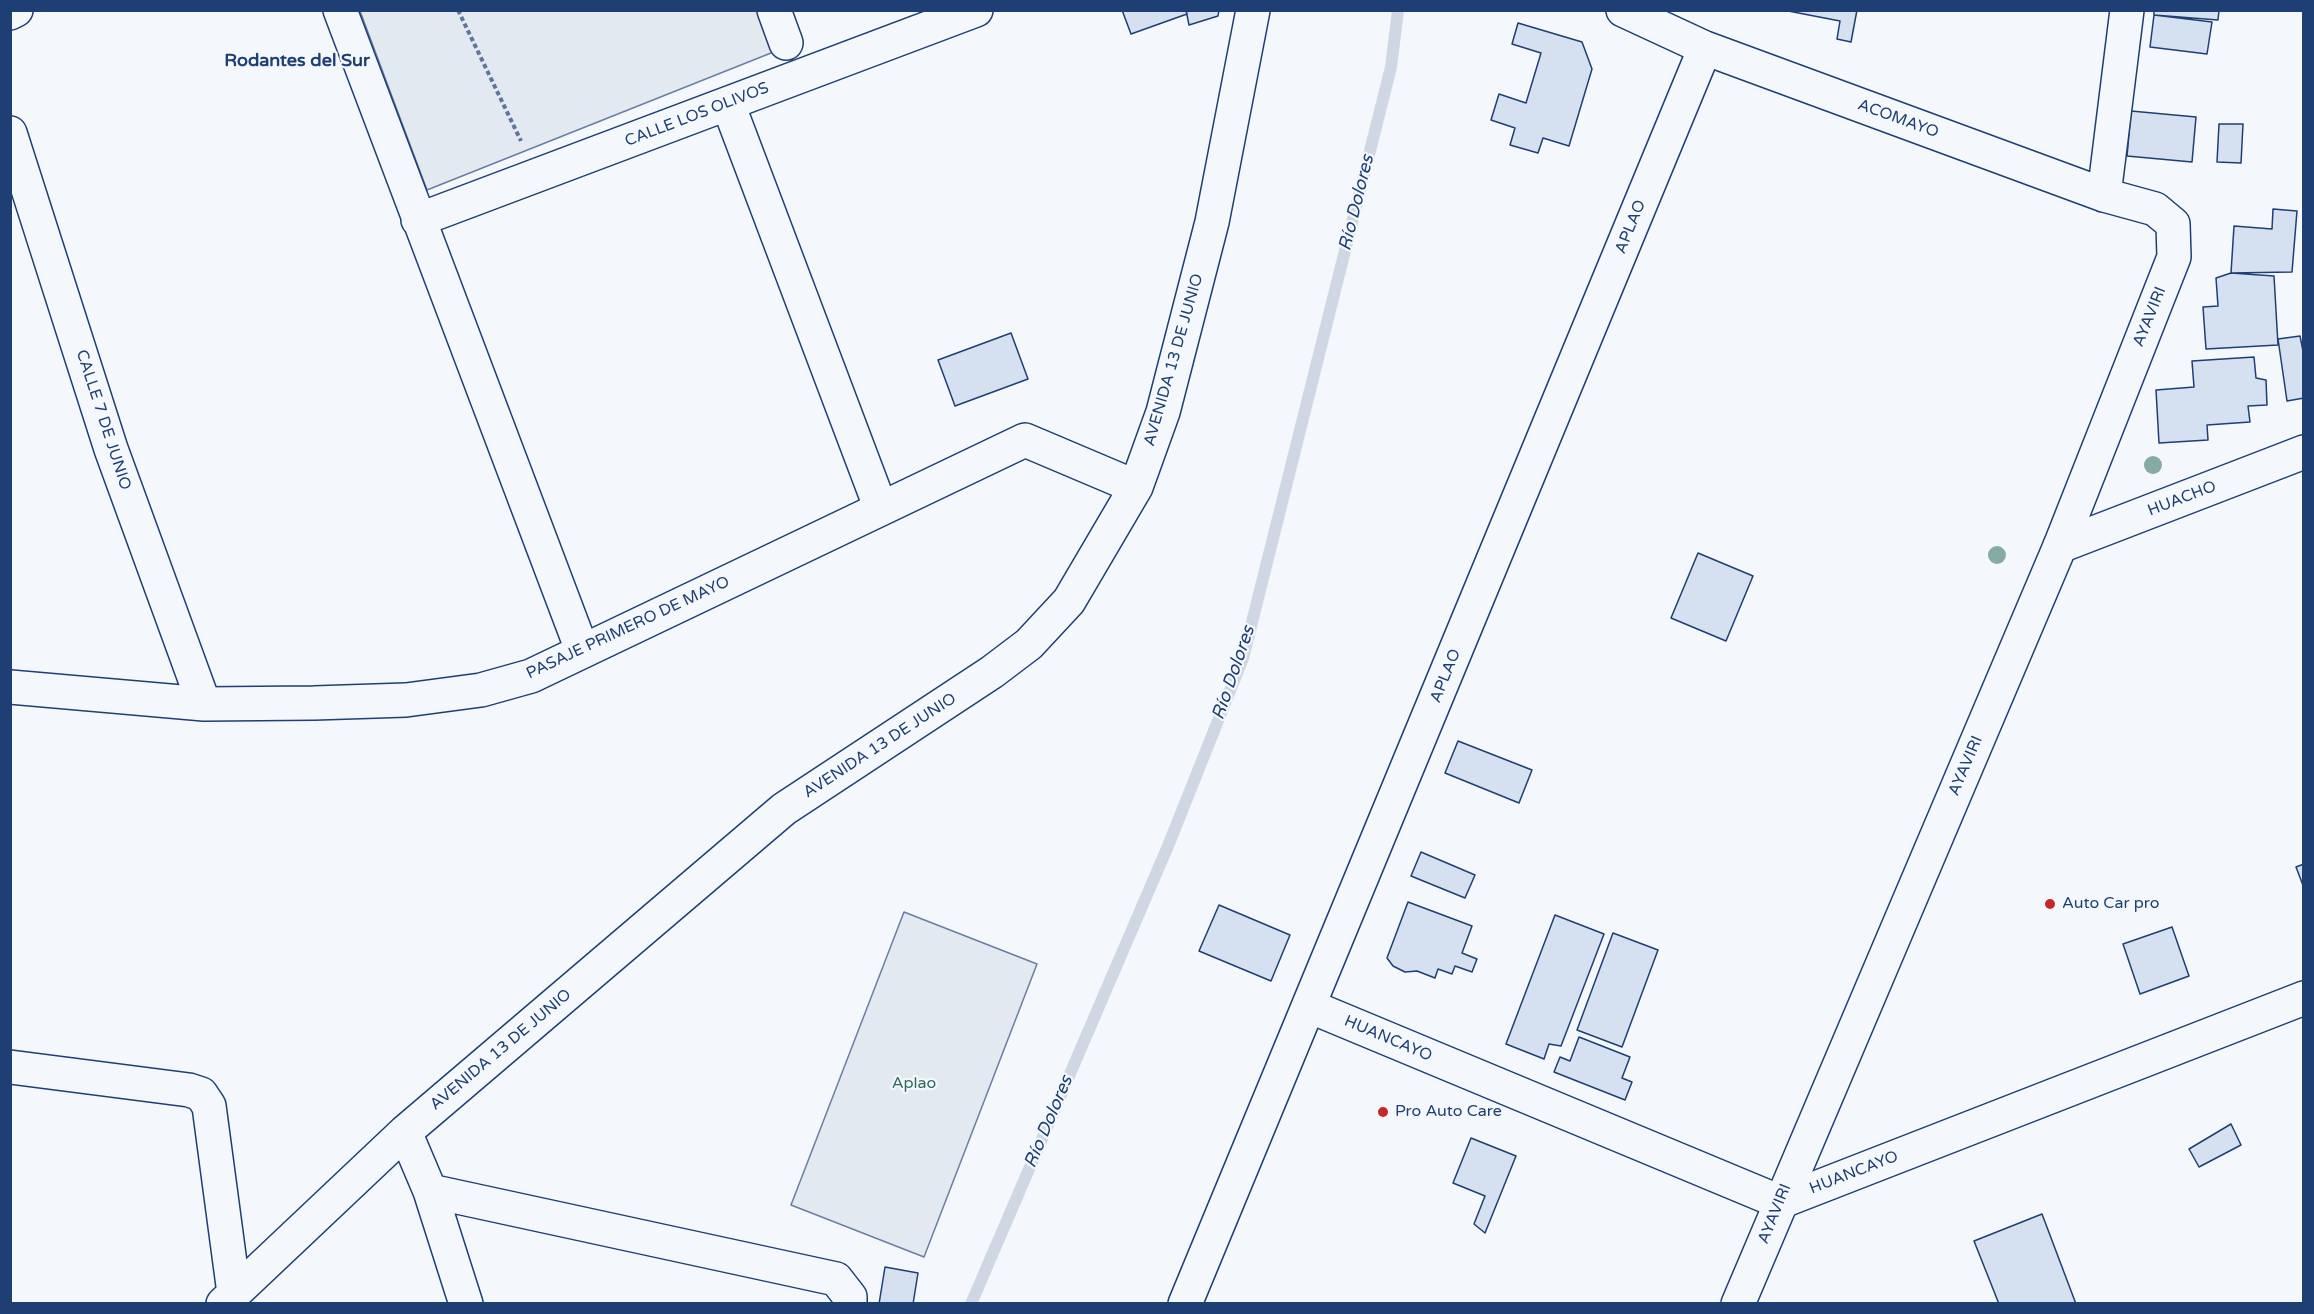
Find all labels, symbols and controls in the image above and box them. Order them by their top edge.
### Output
district label: Rodantes del Sur [224,50,370,72]
street label: CALLE LOS OLIVOS [622,79,772,151]
street label: ACOMAYO [1855,95,1941,143]
water label: Río Dolores [1335,153,1379,253]
street label: APLAO [1612,197,1650,257]
street label: AVENIDA 13 DE JUNIO [1140,272,1208,448]
street label: AYAVIRI [2129,284,2171,350]
street label: CALLE 7 DE JUNIO [71,347,135,493]
street label: HUACHO [2145,477,2219,521]
street label: PASAJE PRIMERO DE MAYO [523,572,733,684]
water label: Río Dolores [1208,623,1260,723]
street label: APLAO [1427,646,1465,706]
street label: AVENIDA 13 DE JUNIO [800,689,960,803]
street label: AYAVIRI [1945,733,1987,799]
place label: Auto Car pro [2062,894,2159,914]
marker: Auto Car pro [2043,897,2057,911]
street label: AVENIDA 13 DE JUNIO [426,985,576,1115]
street label: HUANCAYO [1341,1012,1435,1066]
water label: Río Dolores [1020,1073,1078,1171]
park label: Aplao [892,1074,936,1094]
place label: Pro Auto Care [1395,1102,1502,1122]
marker: Pro Auto Care [1376,1105,1390,1119]
street label: HUANCAYO [1807,1147,1901,1199]
street label: AYAVIRI [1754,1181,1796,1247]

